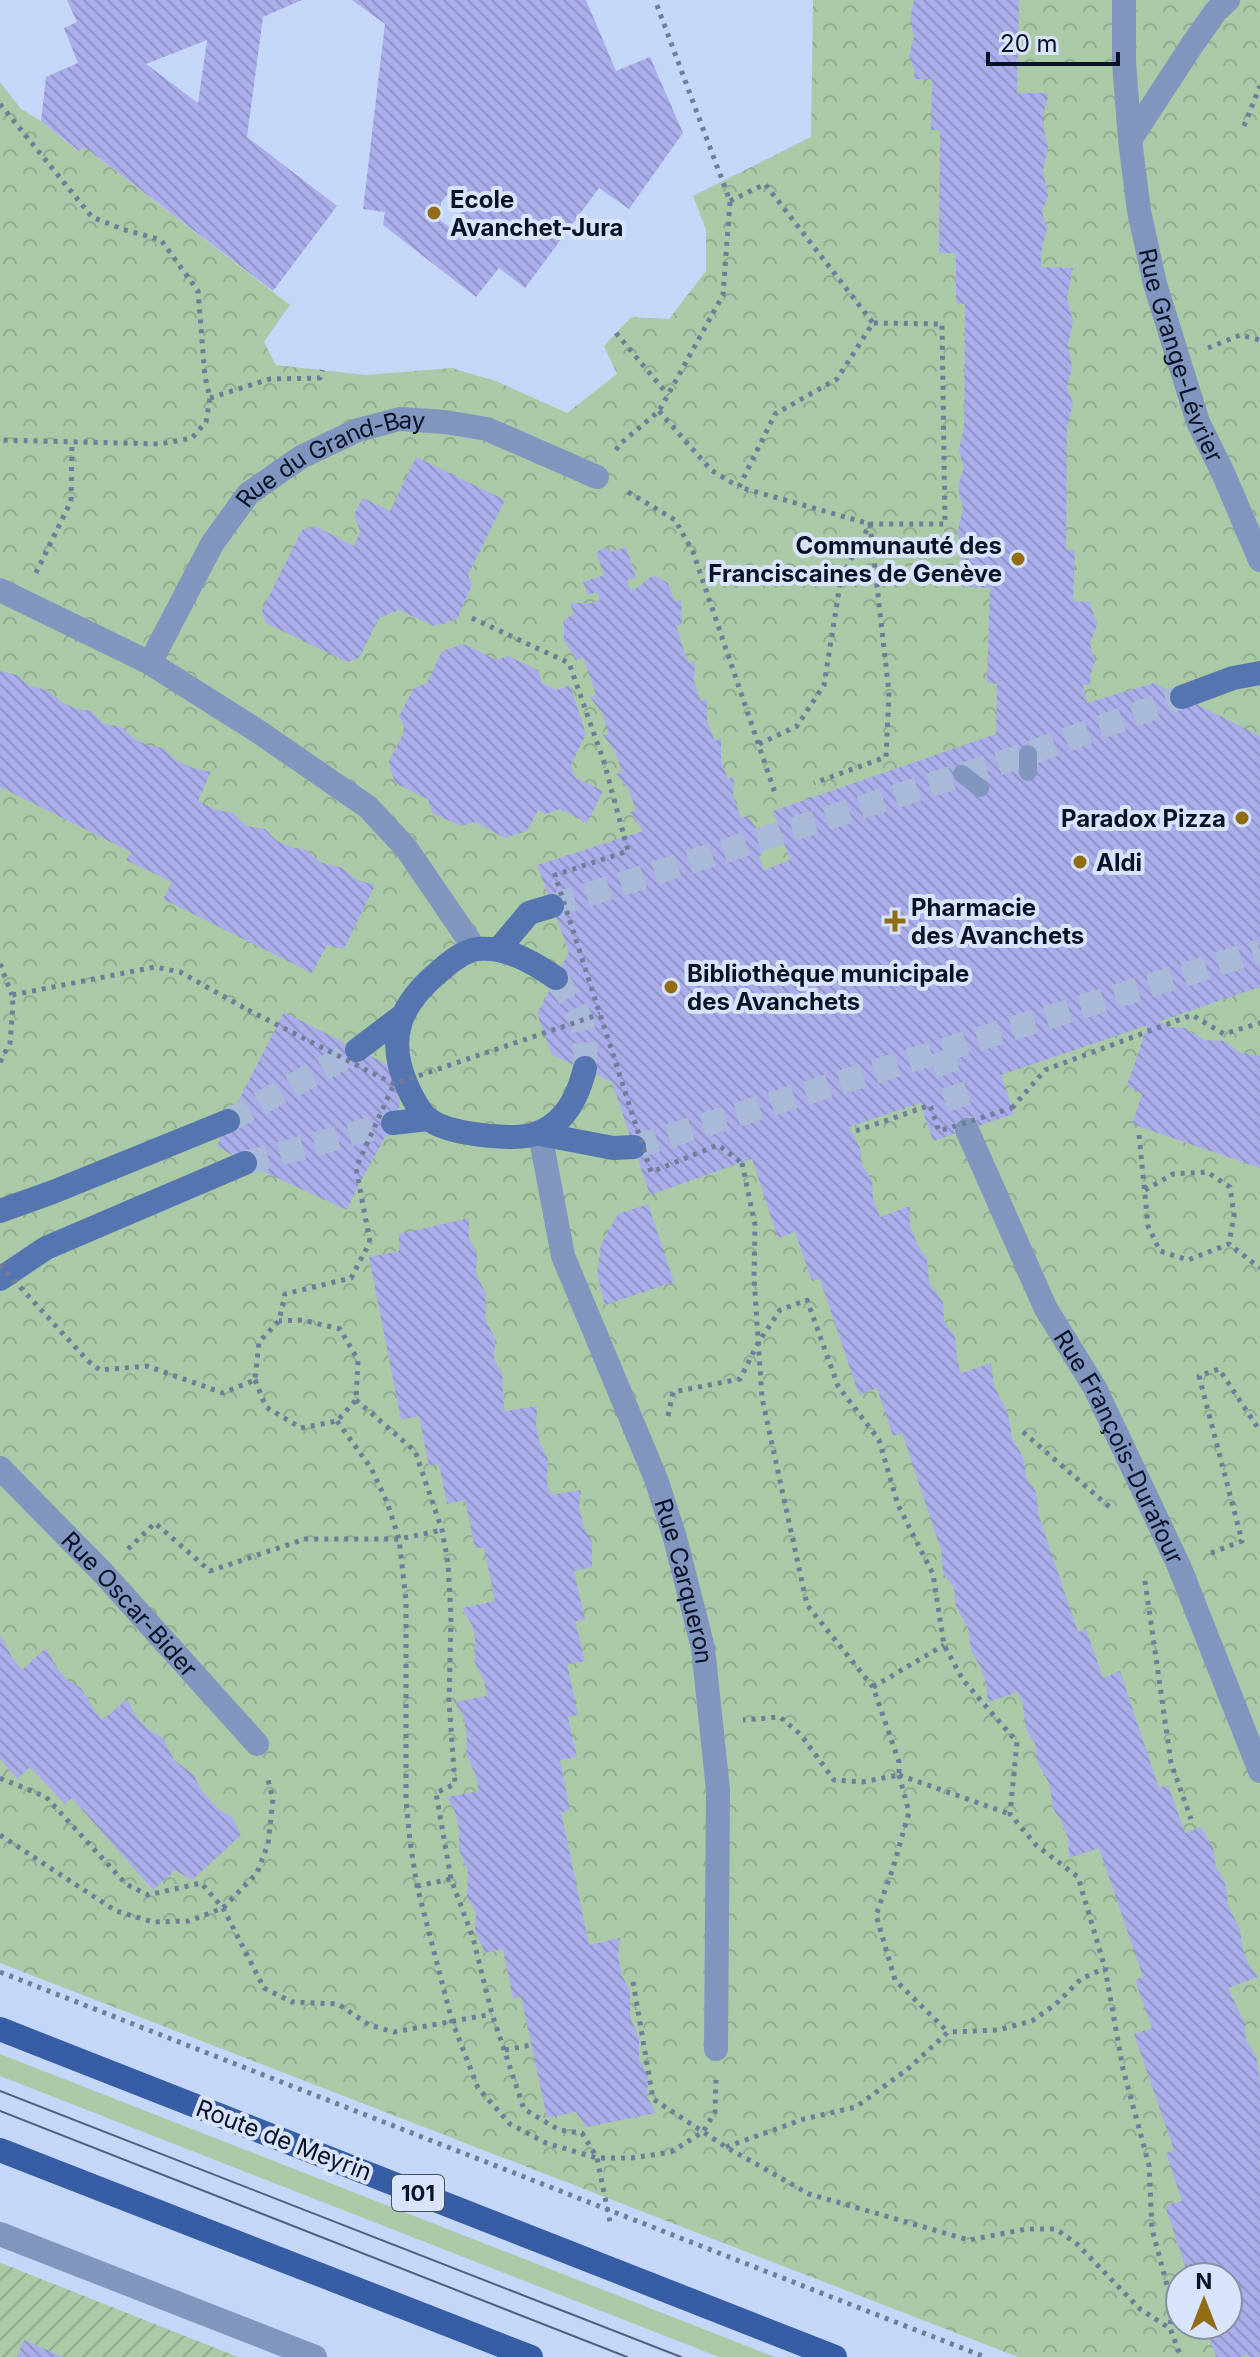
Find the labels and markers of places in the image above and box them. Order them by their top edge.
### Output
place label: Ecole Avanchet-Jura [450,185,624,242]
marker: Ecole Avanchet-Jura [425,204,443,222]
place label: Communauté des Franciscaines de Genève [708,531,1002,588]
marker: Communauté des Franciscaines de Genève [1009,550,1027,568]
place label: Paradox Pizza [1061,804,1226,833]
marker: Paradox Pizza [1233,809,1251,827]
place label: Aldi [1096,848,1142,877]
marker: Aldi [1071,853,1089,871]
place label: Pharmacie des Avanchets [911,893,1084,950]
marker: Pharmacie des Avanchets [886,912,904,930]
place label: Bibliothèque municipale des Avanchets [687,959,969,1016]
marker: Bibliothèque municipale des Avanchets [662,978,680,996]

